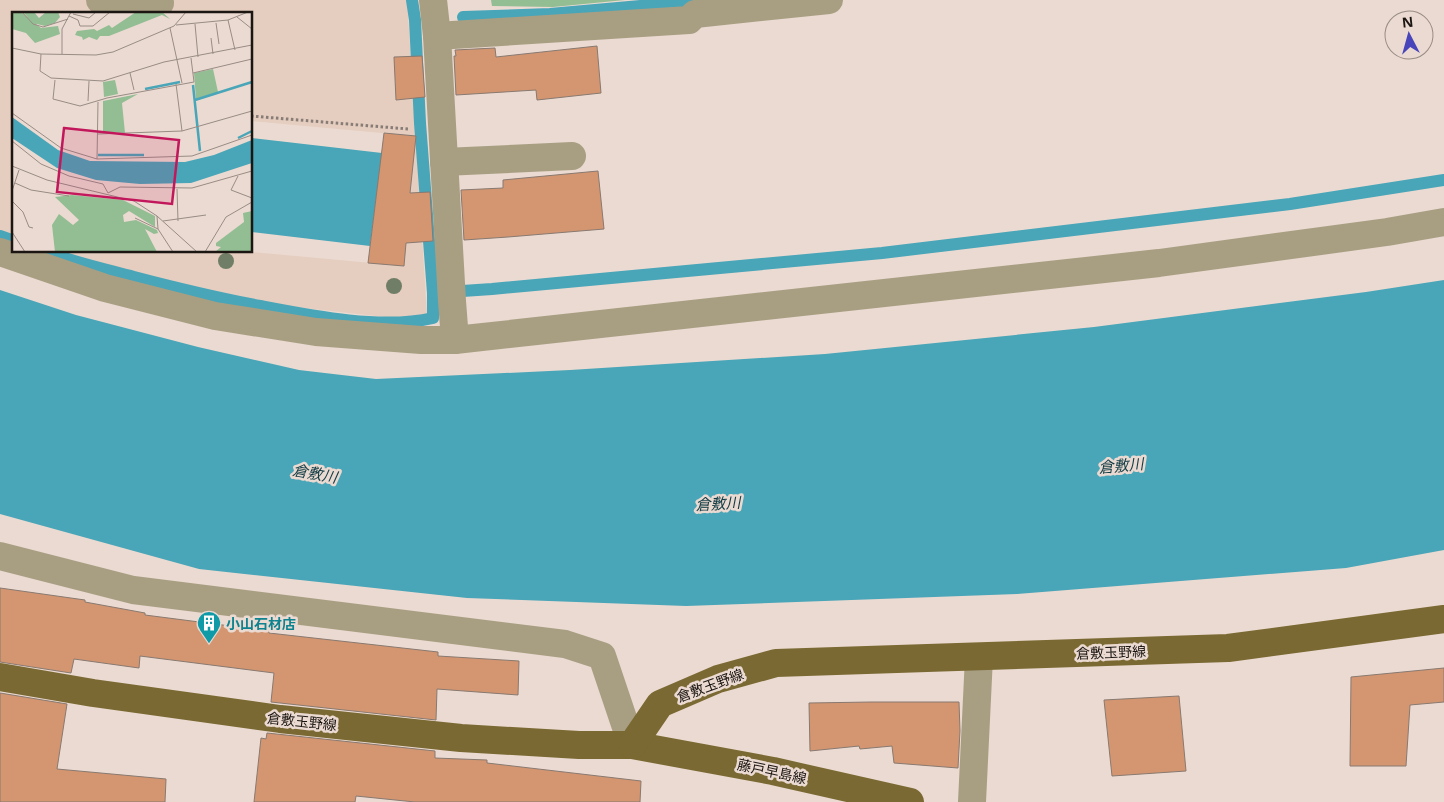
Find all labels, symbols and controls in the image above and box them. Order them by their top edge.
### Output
north arrow [1384,10,1434,60]
inset map [12,12,252,252]
text: N [1401,12,1414,32]
water label: 倉敷川 [1098,453,1146,477]
water label: 倉敷川 [291,459,341,487]
water label: 倉敷川 [695,492,743,514]
building icon: 小山石材店 [196,610,222,644]
place label: 小山石材店 [226,614,296,633]
street label: 倉敷玉野線 [1076,641,1146,663]
street label: 倉敷玉野線 [674,664,746,706]
street label: 倉敷玉野線 [266,708,338,734]
street label: 藤戸早島線 [736,754,808,788]

